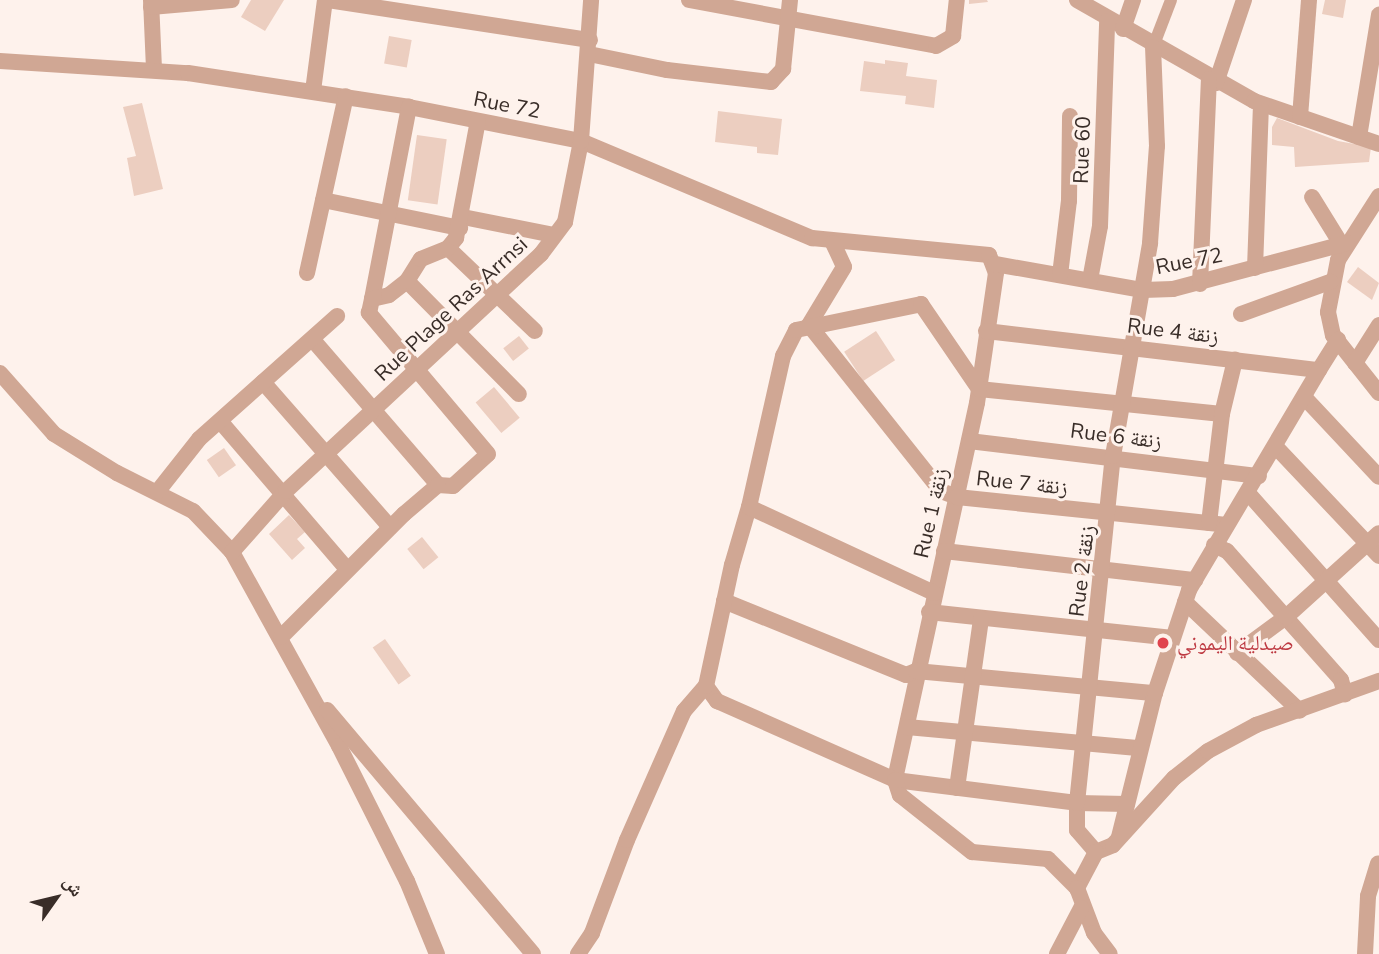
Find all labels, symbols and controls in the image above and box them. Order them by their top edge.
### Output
street label: Rue 72 [471,86,543,124]
street label: Rue 60 [1068,116,1096,184]
street label: Rue Plage Ras Arrnsi [369,232,533,386]
street label: Rue 72 [1153,242,1225,280]
street label: Rue 4 زنقة [1126,313,1220,349]
street label: Rue 6 زنقة [1069,418,1163,454]
street label: Rue 1 زنقة [908,465,954,561]
street label: Rue 7 زنقة [975,466,1069,500]
street label: Rue 2 زنقة [1064,524,1100,618]
place label: صيدلية اليموني [1177,630,1294,656]
marker: صيدلية اليموني [1155,635,1171,651]
north arrow [21,863,91,933]
text: ش [57,871,90,902]

